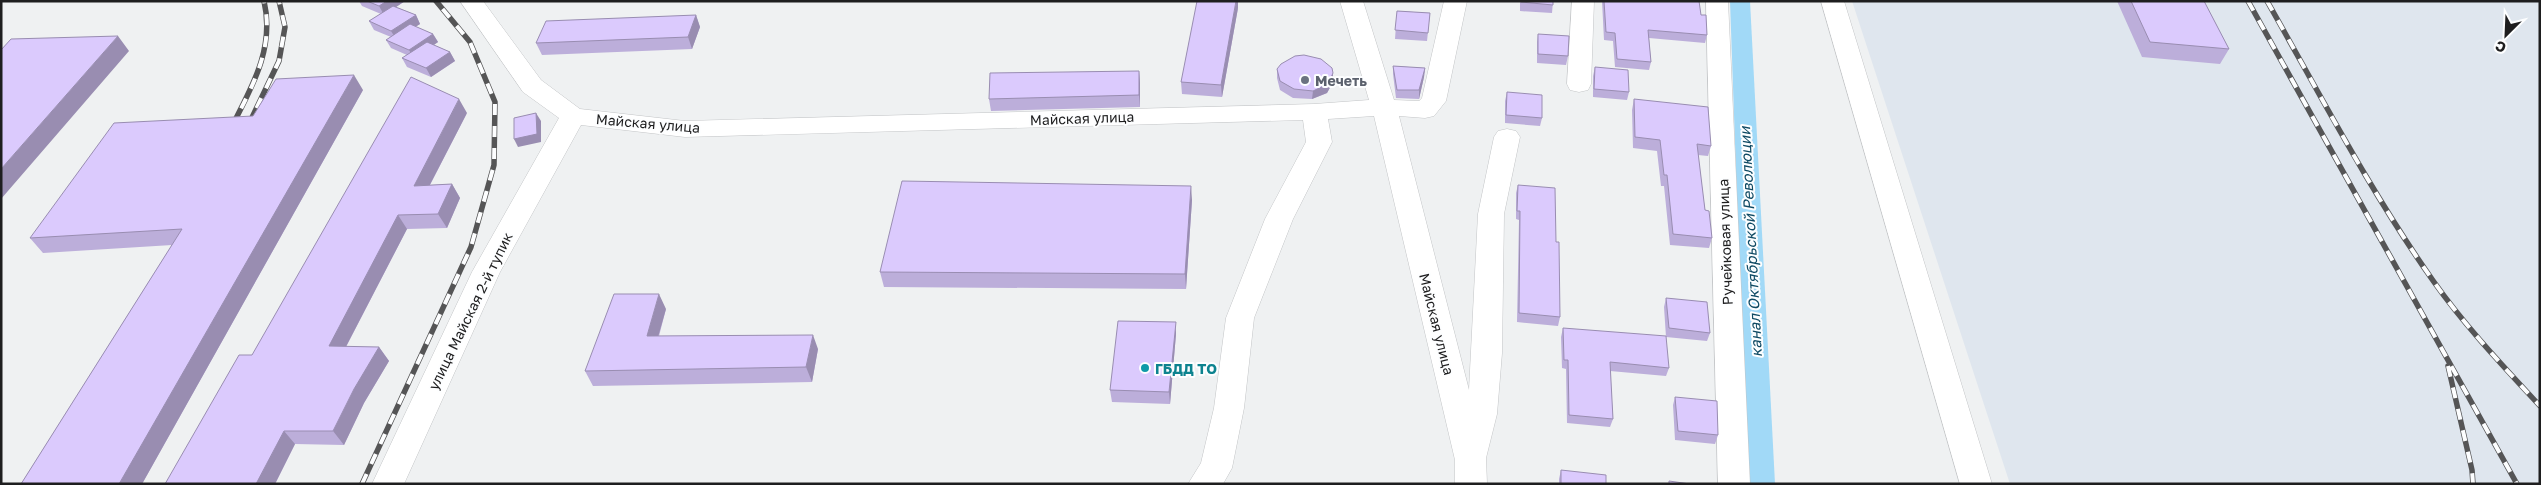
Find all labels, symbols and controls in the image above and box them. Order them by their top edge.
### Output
north arrow [2481,10,2531,60]
text: С [2492,38,2509,57]
place label: Мечеть [1315,72,1367,89]
marker: Мечеть [1299,74,1311,86]
street label: Майская улица [1030,108,1134,128]
street label: Майская улица [595,110,701,136]
water label: канал Октябрьской Революции [1735,125,1765,358]
street label: Ручейковая улица [1714,179,1736,305]
street label: улица Майская 2-й тупик [424,229,516,393]
street label: Майская улица [1416,271,1458,377]
place label: ГБДД ТО [1155,360,1217,377]
marker: ГБДД ТО [1139,362,1151,374]

